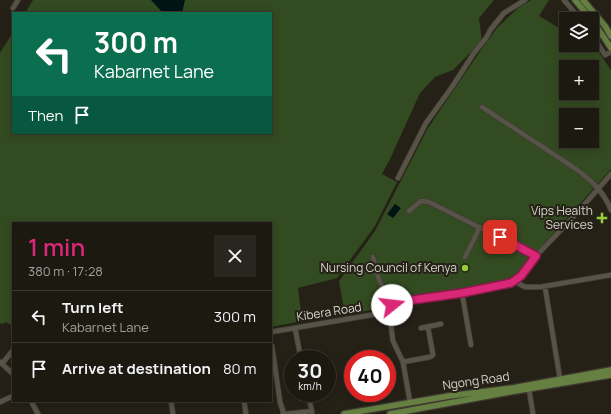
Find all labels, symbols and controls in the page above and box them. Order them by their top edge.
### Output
map controls [559,12,599,148]
button: layers [559,12,599,52]
text: 300 m [94,23,178,61]
icon: left [28,28,80,80]
text: Kabarnet Lane [94,59,214,83]
button: + [559,60,599,100]
icon: arrive [71,104,93,126]
text: Then [28,105,63,126]
button: − [559,108,599,148]
place label: Vips Health Services [531,202,593,233]
marker: Vips Health Services [596,212,608,224]
pin [483,220,517,254]
icon: arrive [489,226,511,248]
text: 1 min [28,230,85,263]
button: close [214,235,256,277]
place label: Nursing Council of Kenya [321,259,457,276]
text: 380 m · 17:28 [28,262,103,280]
marker: Nursing Council of Kenya [460,263,470,273]
position arrow [371,284,413,326]
text: Turn left [62,297,124,318]
street label: Kibera Road [295,298,363,325]
icon: left [28,306,50,328]
text: 300 m [214,306,256,327]
text: Kabarnet Lane [62,318,149,336]
speed limit sign: 40 [344,350,396,402]
text: 30 [298,357,322,384]
icon: arrive [28,358,50,380]
text: Arrive at destination [62,358,211,379]
text: 80 m [223,358,256,379]
street label: Ngong Road [441,367,511,394]
text: km/h [298,379,322,393]

